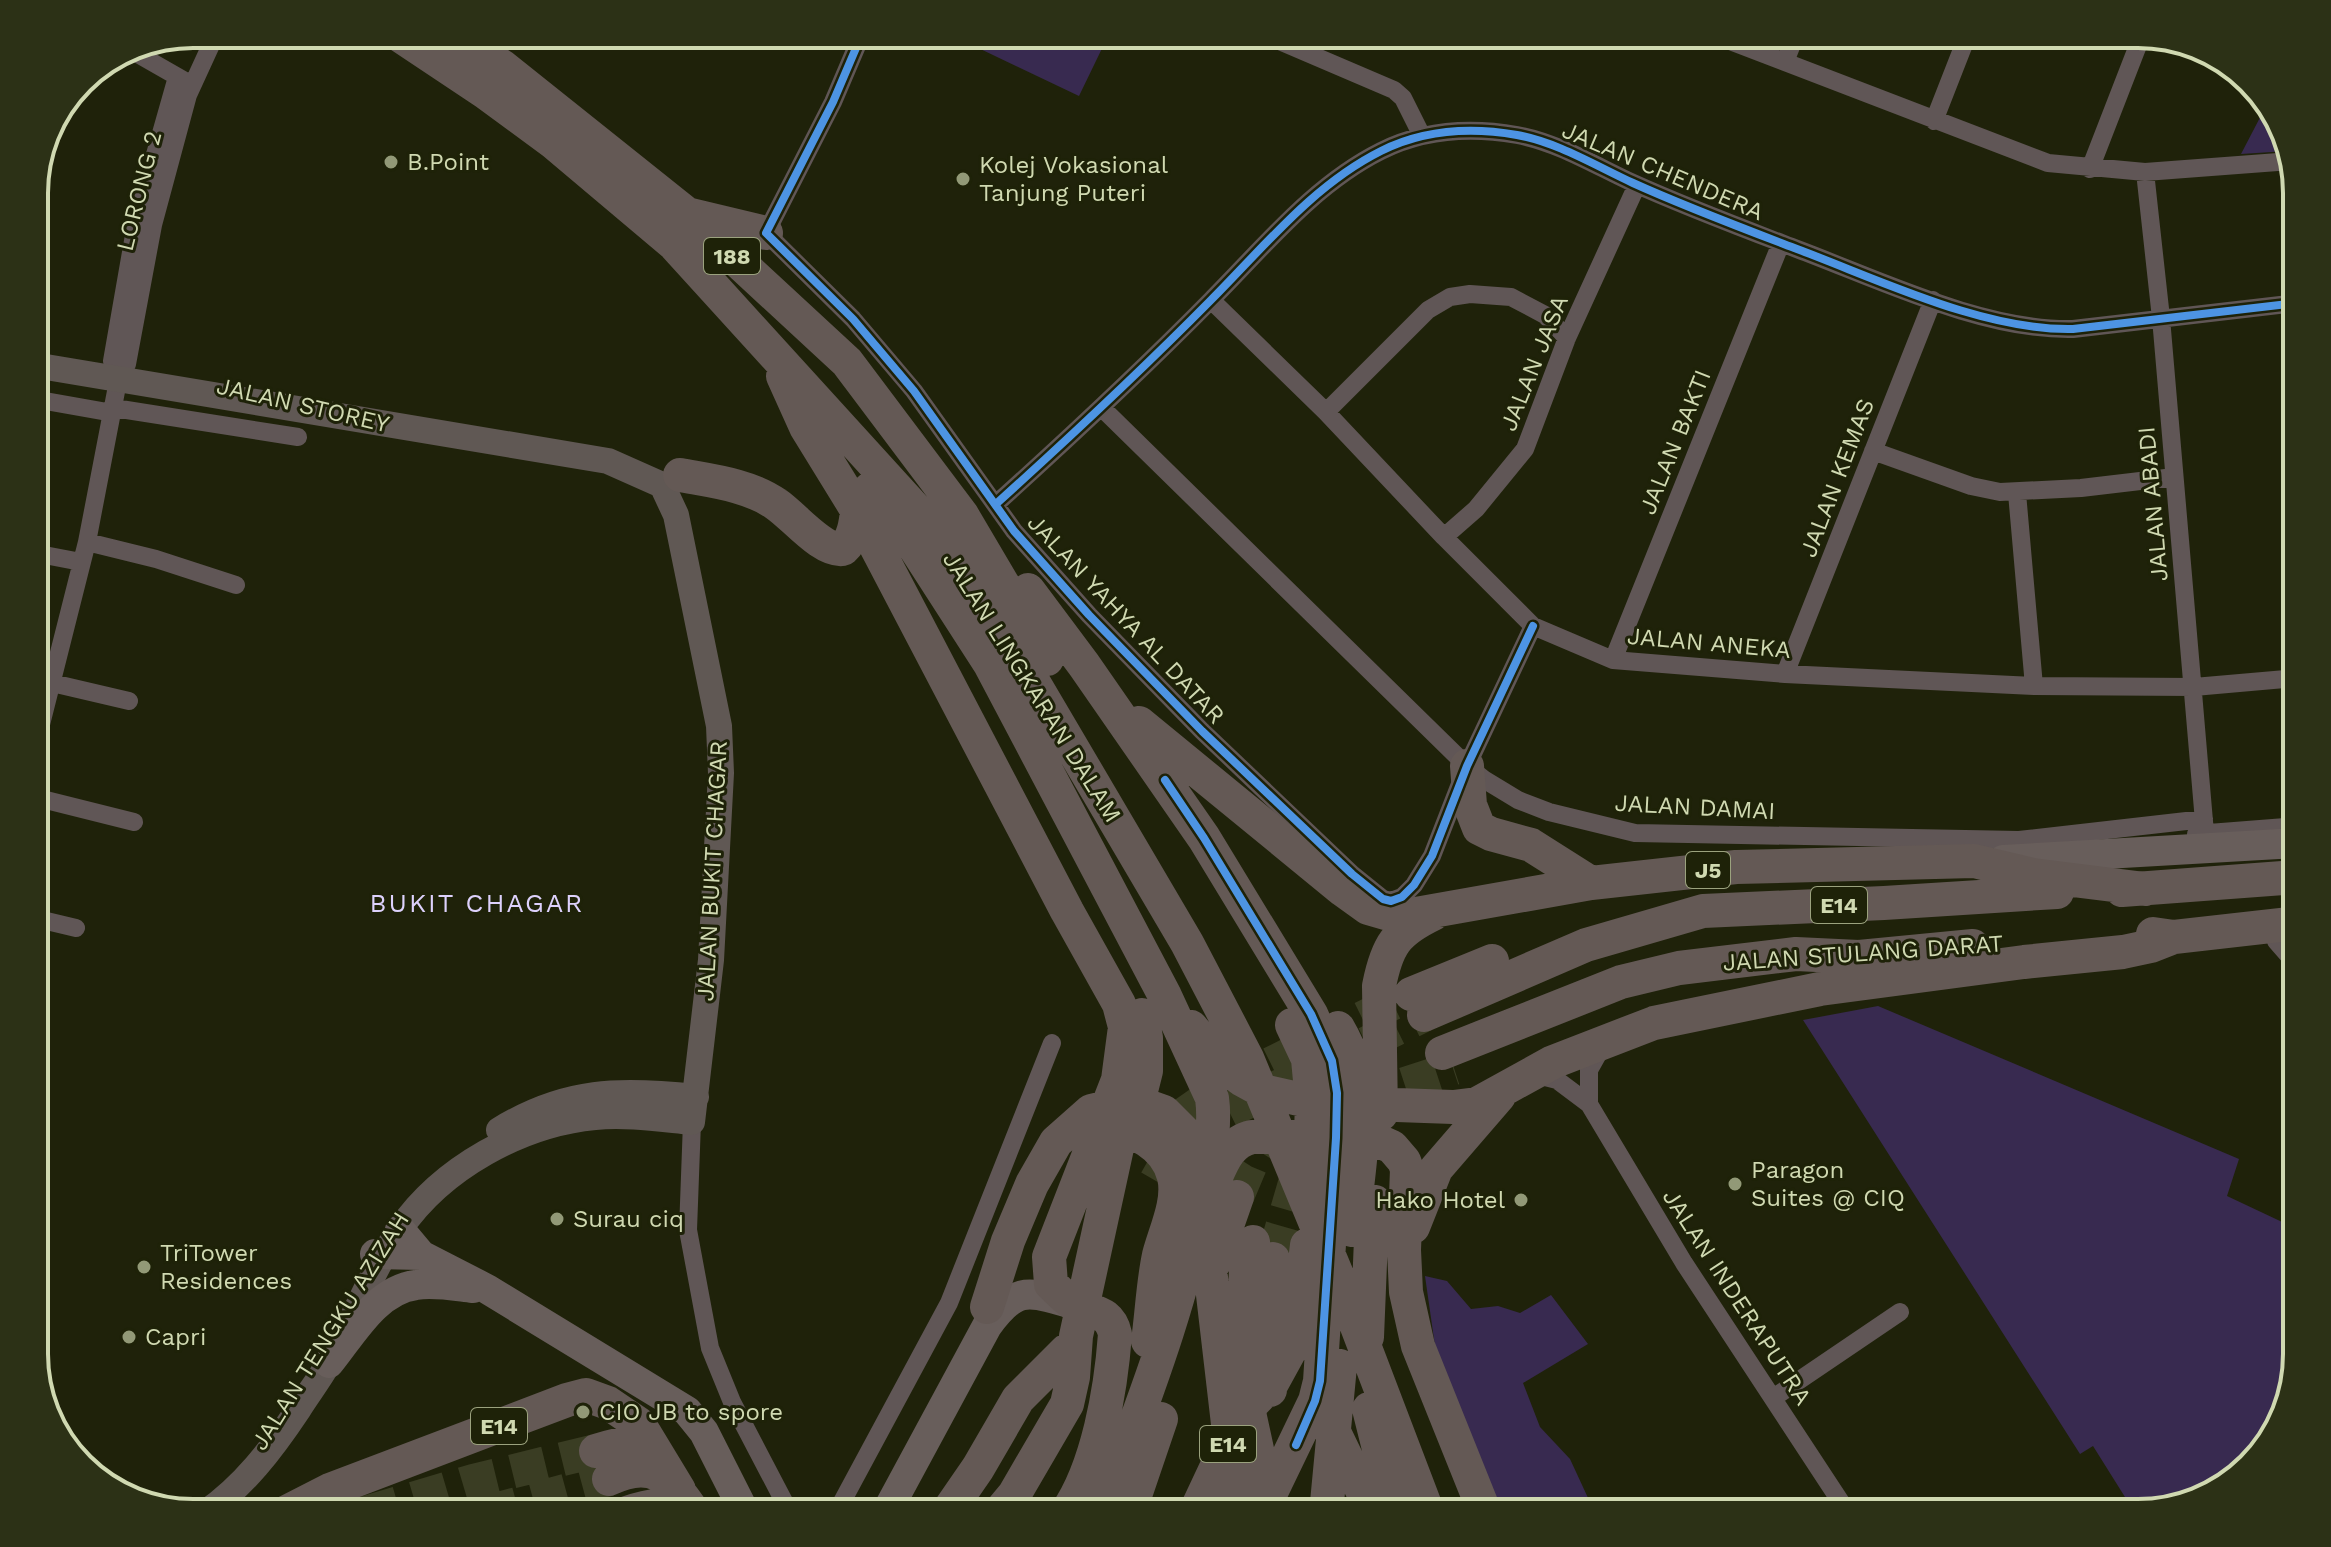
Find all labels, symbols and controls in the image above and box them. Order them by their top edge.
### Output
street label: JALAN CHENDERA [1558,116,1768,226]
street label: LORONG 2 [111,128,167,254]
place label: B.Point [407,148,489,176]
place label: Kolej Vokasional Tanjung Puteri [979,151,1169,207]
marker: B.Point [382,153,400,171]
marker: Kolej Vokasional Tanjung Puteri [954,170,972,188]
road number: 188 [704,238,760,274]
street label: JALAN JASA [1494,291,1574,435]
street label: JALAN BAKTI [1633,366,1717,518]
street label: JALAN STOREY [214,372,392,439]
street label: JALAN KEMAS [1794,395,1880,561]
street label: JALAN ABADI [2132,425,2174,583]
street label: JALAN YAHYA AL DATAR [1022,508,1230,730]
street label: JALAN LINGKARAN DALAM [937,547,1127,827]
street label: JALAN ANEKA [1626,622,1792,664]
street label: JALAN BUKIT CHAGAR [691,740,733,1002]
street label: JALAN DAMAI [1614,789,1776,825]
road number: J5 [1686,852,1730,888]
road number: E14 [1811,887,1867,923]
district label: BUKIT CHAGAR [370,888,584,918]
street label: JALAN STULANG DARAT [1722,929,2004,977]
place label: Paragon Suites @ CIQ [1751,1156,1905,1212]
marker: Paragon Suites @ CIQ [1726,1175,1744,1193]
street label: JALAN INDERAPUTRA [1657,1184,1817,1410]
place label: Hako Hotel [1375,1186,1506,1214]
marker: Hako Hotel [1512,1191,1530,1209]
place label: Surau ciq [573,1205,684,1233]
street label: JALAN TENGKU AZIZAH [245,1207,415,1455]
marker: Surau ciq [548,1210,566,1228]
place label: TriTower Residences [160,1239,292,1295]
marker: TriTower Residences [135,1258,153,1276]
place label: Capri [145,1323,206,1351]
marker: Capri [120,1328,138,1346]
place label: CIO JB to spore [599,1398,783,1426]
marker: CIO JB to spore [574,1403,592,1421]
road number: E14 [471,1408,527,1444]
road number: E14 [1200,1426,1256,1462]

